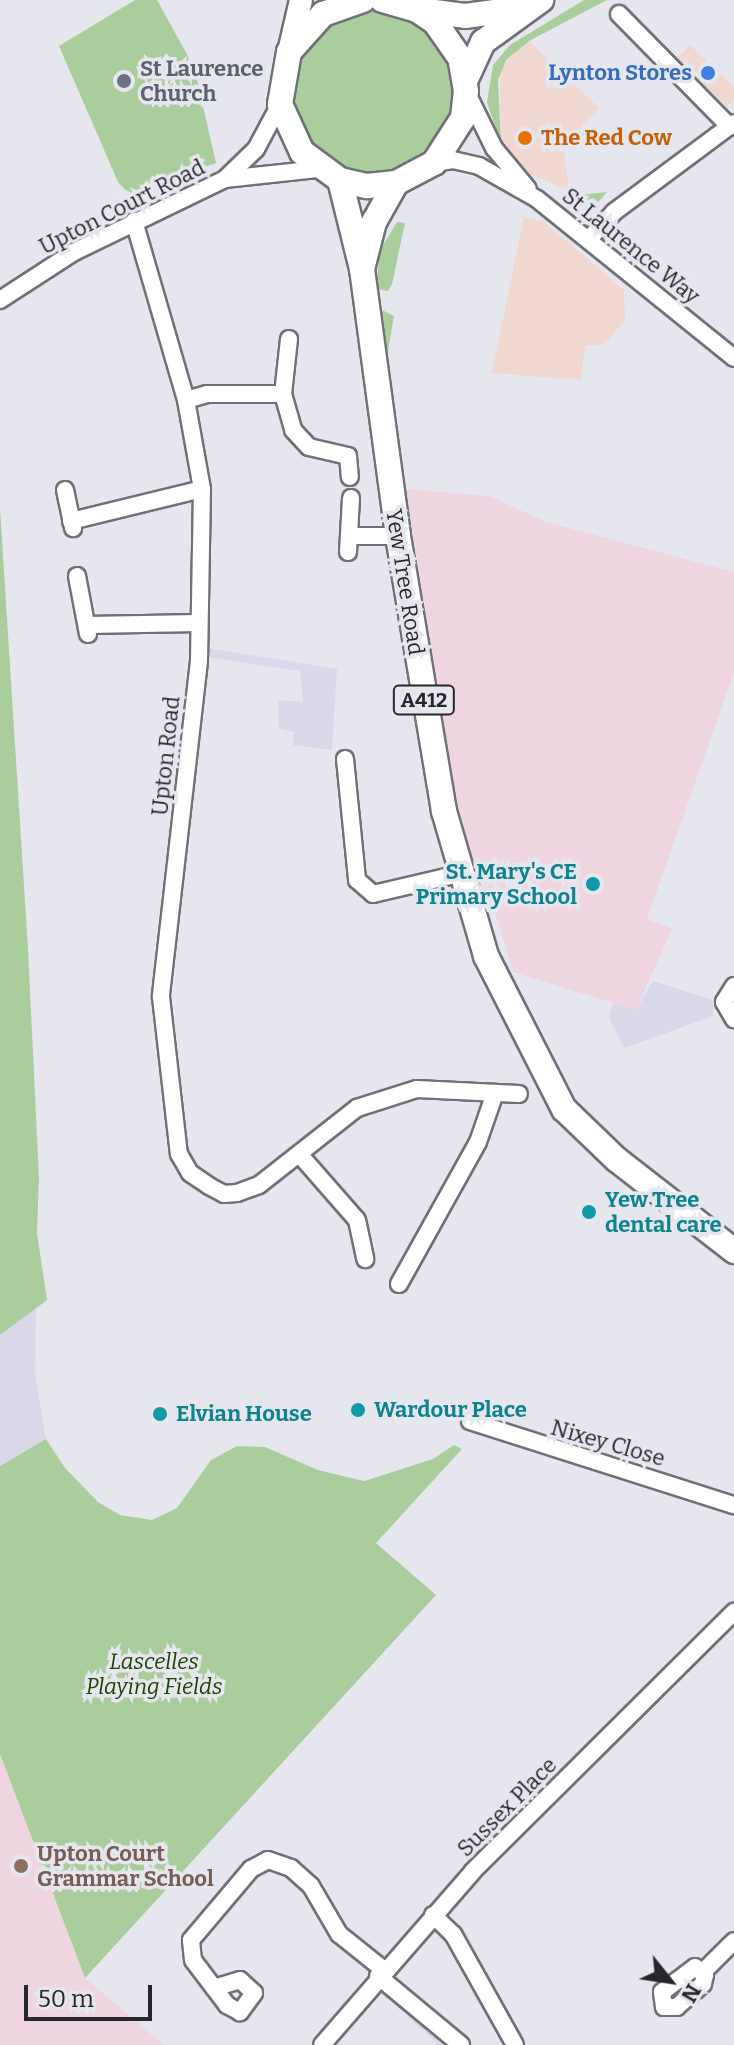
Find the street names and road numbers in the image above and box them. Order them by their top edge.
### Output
street label: Upton Court Road [35,154,209,260]
street label: St Laurence Way [557,183,705,309]
street label: Yew Tree Road [380,507,430,657]
road number: A412 [392,684,456,716]
street label: Upton Road [147,695,185,817]
street label: Nixey Close [548,1414,668,1472]
street label: Sussex Place [452,1752,562,1862]

